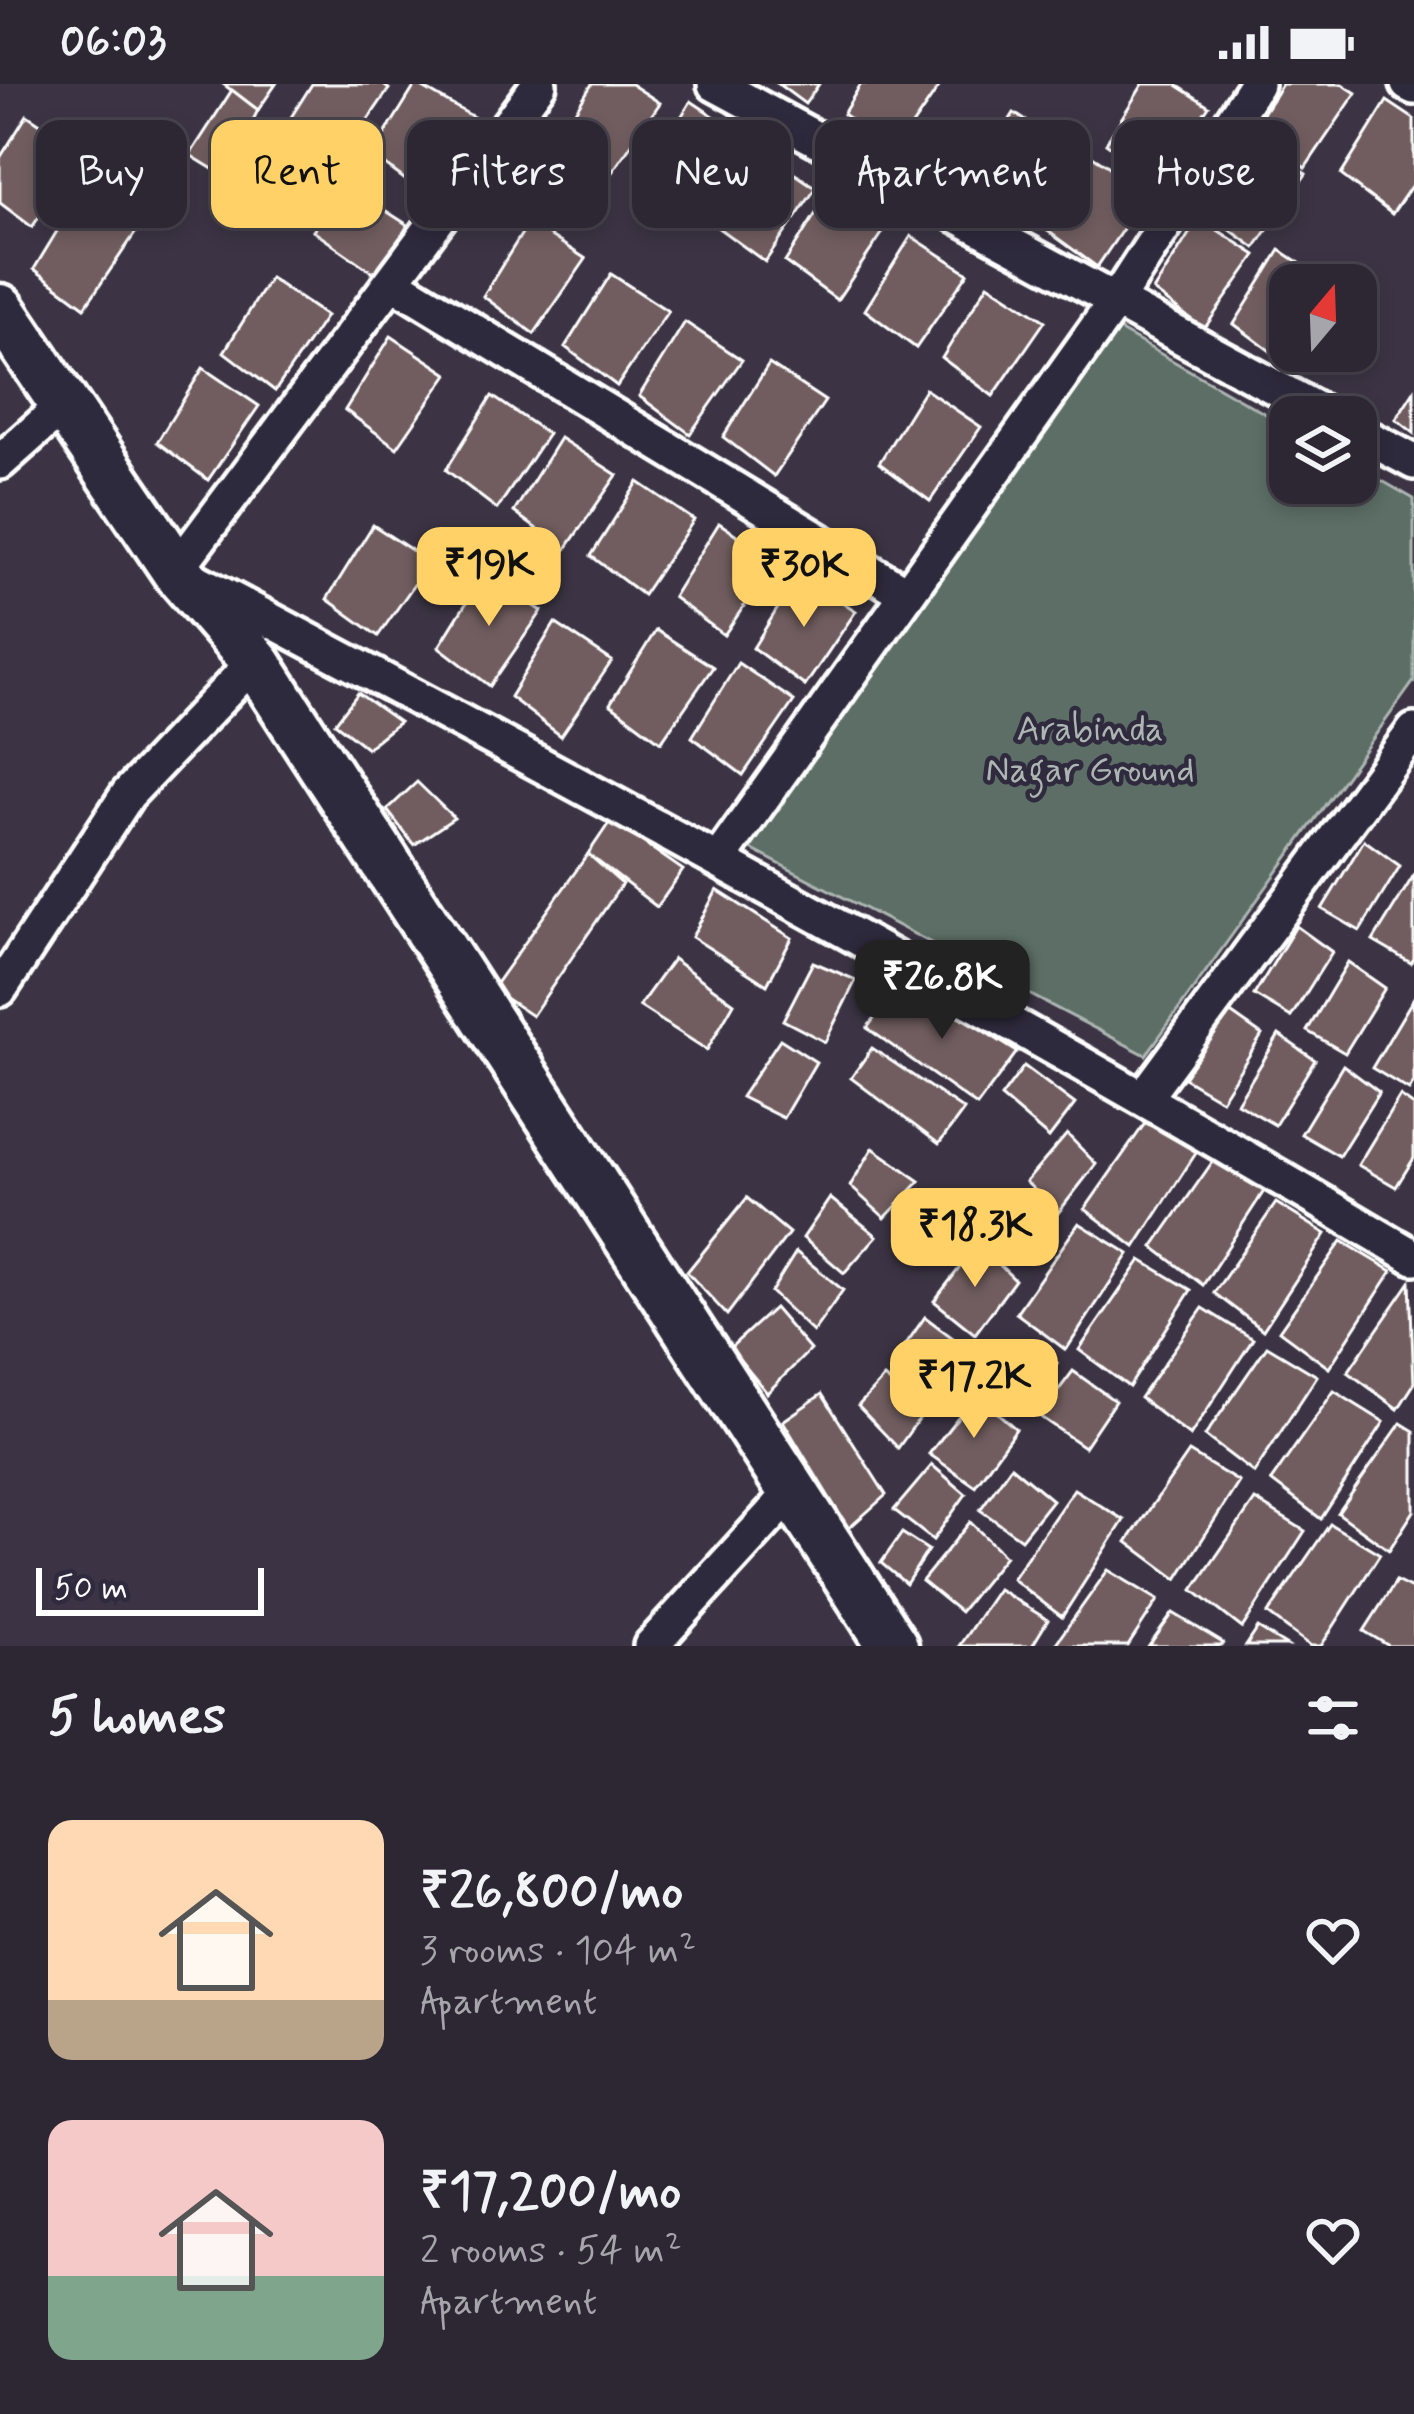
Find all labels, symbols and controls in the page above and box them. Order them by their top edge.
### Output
text: 06:03 [60,13,166,72]
chip: Buy [36,120,187,228]
chip: Rent [211,120,383,228]
chip: Filters [407,120,608,228]
chip: New [632,120,791,228]
chip: Apartment [815,120,1090,228]
chip: House [1114,120,1297,228]
north arrow [1269,264,1377,372]
map controls [1269,264,1377,504]
button: layers [1269,396,1377,504]
pin: ₹19K [418,527,560,629]
pin: ₹30K [733,528,875,630]
text: ₹19K [444,540,534,591]
text: ₹30K [759,541,849,592]
park label: Arabinda Nagar Ground [985,707,1195,798]
pin: ₹26.8K [844,940,1040,1042]
text: ₹26.8K [882,953,1002,1004]
pin: ₹18.3K [877,1188,1073,1290]
text: ₹18.3K [918,1201,1032,1252]
pin: ₹17.2K [876,1339,1072,1441]
text: ₹17.2K [917,1352,1031,1403]
scale bar [36,1562,264,1615]
text: 50 m [54,1567,128,1611]
text: 5 homes [48,1685,226,1751]
icon: filters [1300,1685,1366,1751]
text: ₹26,800/mo [420,1860,683,1926]
icon: home [144,1868,288,2012]
icon: heart [1300,1907,1366,1973]
text: 3 rooms · 104 m² [420,1926,696,1977]
text: Apartment [420,1977,597,2028]
text: ₹17,200/mo [420,2160,681,2226]
icon: home [144,2168,288,2312]
icon: heart [1300,2207,1366,2273]
text: 2 rooms · 54 m² [420,2226,682,2277]
text: Apartment [420,2277,597,2328]

